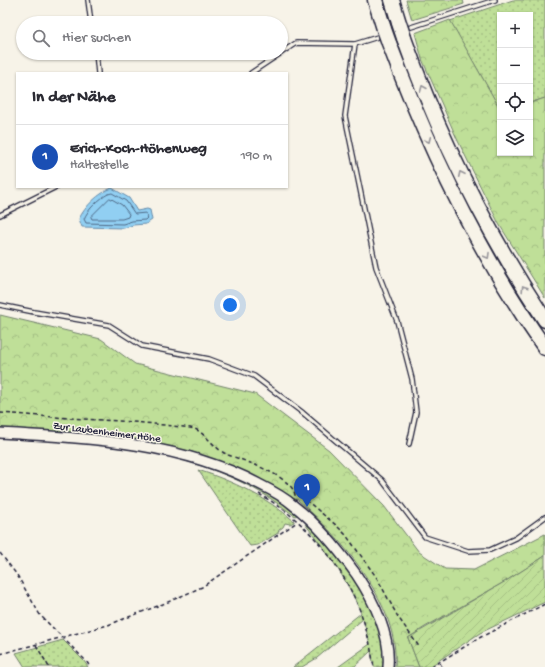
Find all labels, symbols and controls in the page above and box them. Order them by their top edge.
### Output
map controls [497,12,533,156]
button: + [497,12,533,48]
search box [16,16,288,60]
icon: search [30,27,52,49]
text: Hier suchen [62,29,131,47]
button: − [497,48,533,84]
button: locate [497,84,533,120]
one-way arrow [419,85,427,92]
text: In der Nähe [32,88,115,108]
button: layers [497,120,533,156]
one-way arrow [423,136,431,144]
text: Erich-Koch-Höhenweg [70,140,207,158]
text: 1 [42,149,48,164]
text: 190 m [241,149,272,164]
text: Haltestelle [70,158,129,173]
one-way arrow [458,171,466,178]
one-way arrow [483,252,490,259]
one-way arrow [521,285,528,292]
your location [220,295,240,315]
street label: Zur Laubenheimer Höhe [52,420,162,446]
pin: 1 [294,474,320,507]

